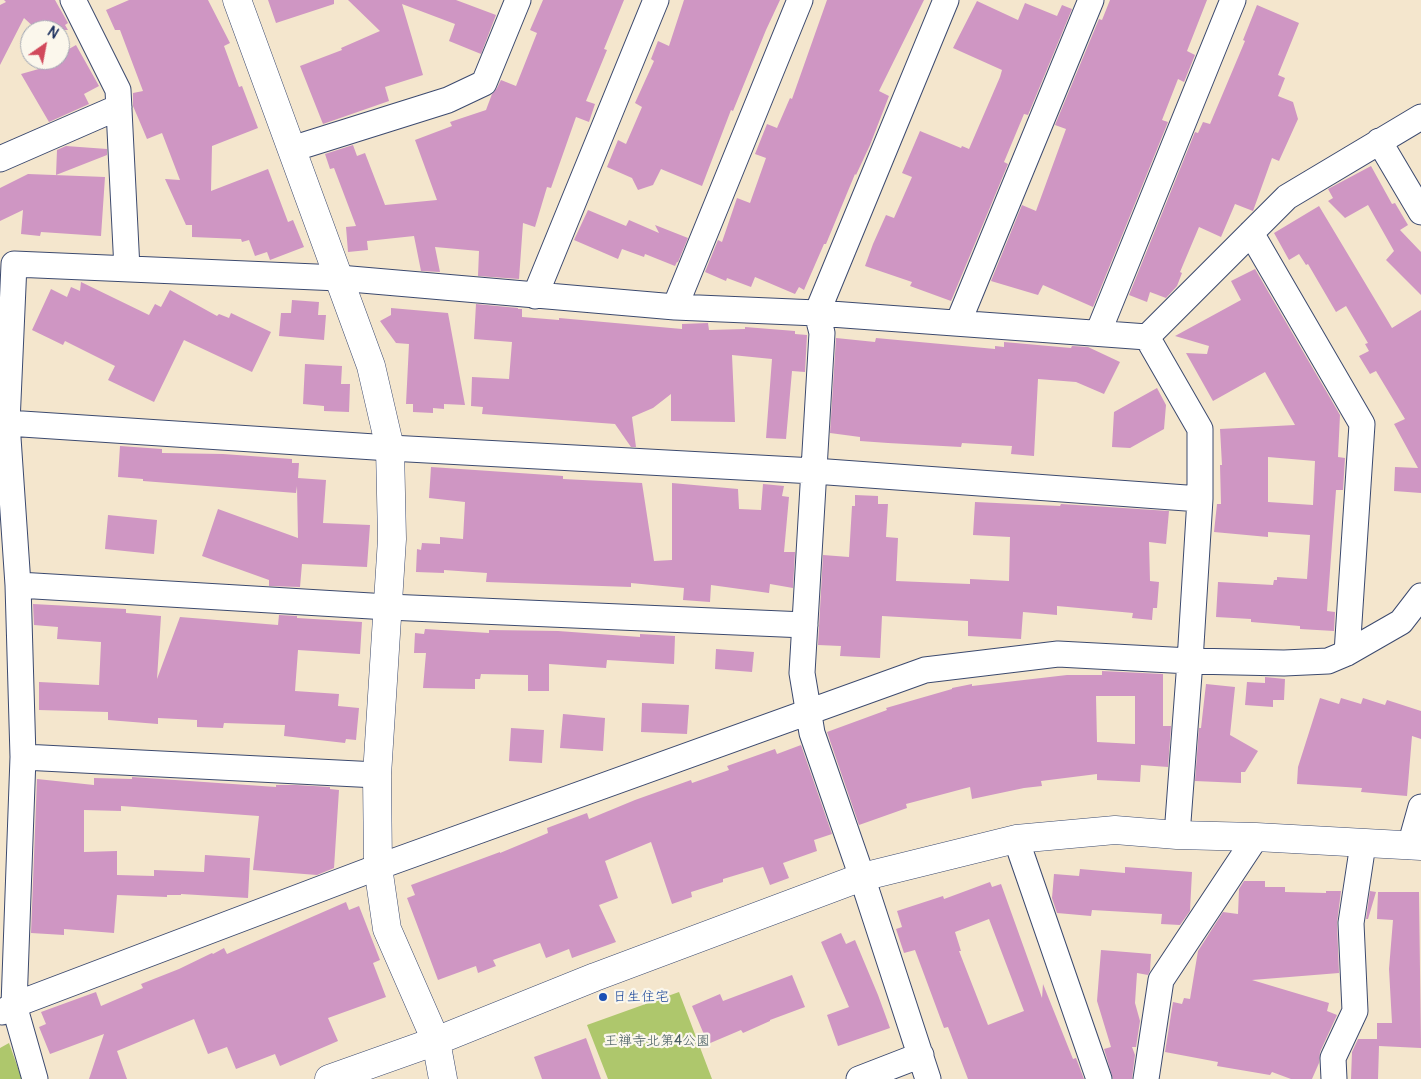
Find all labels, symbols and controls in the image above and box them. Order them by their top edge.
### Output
north arrow [20,20,70,70]
text: N [44,23,61,43]
place label: 日生住宅 [613,989,669,1005]
marker: 日生住宅 [597,991,609,1003]
park label: 王禅寺北第4公園 [604,1033,710,1049]

